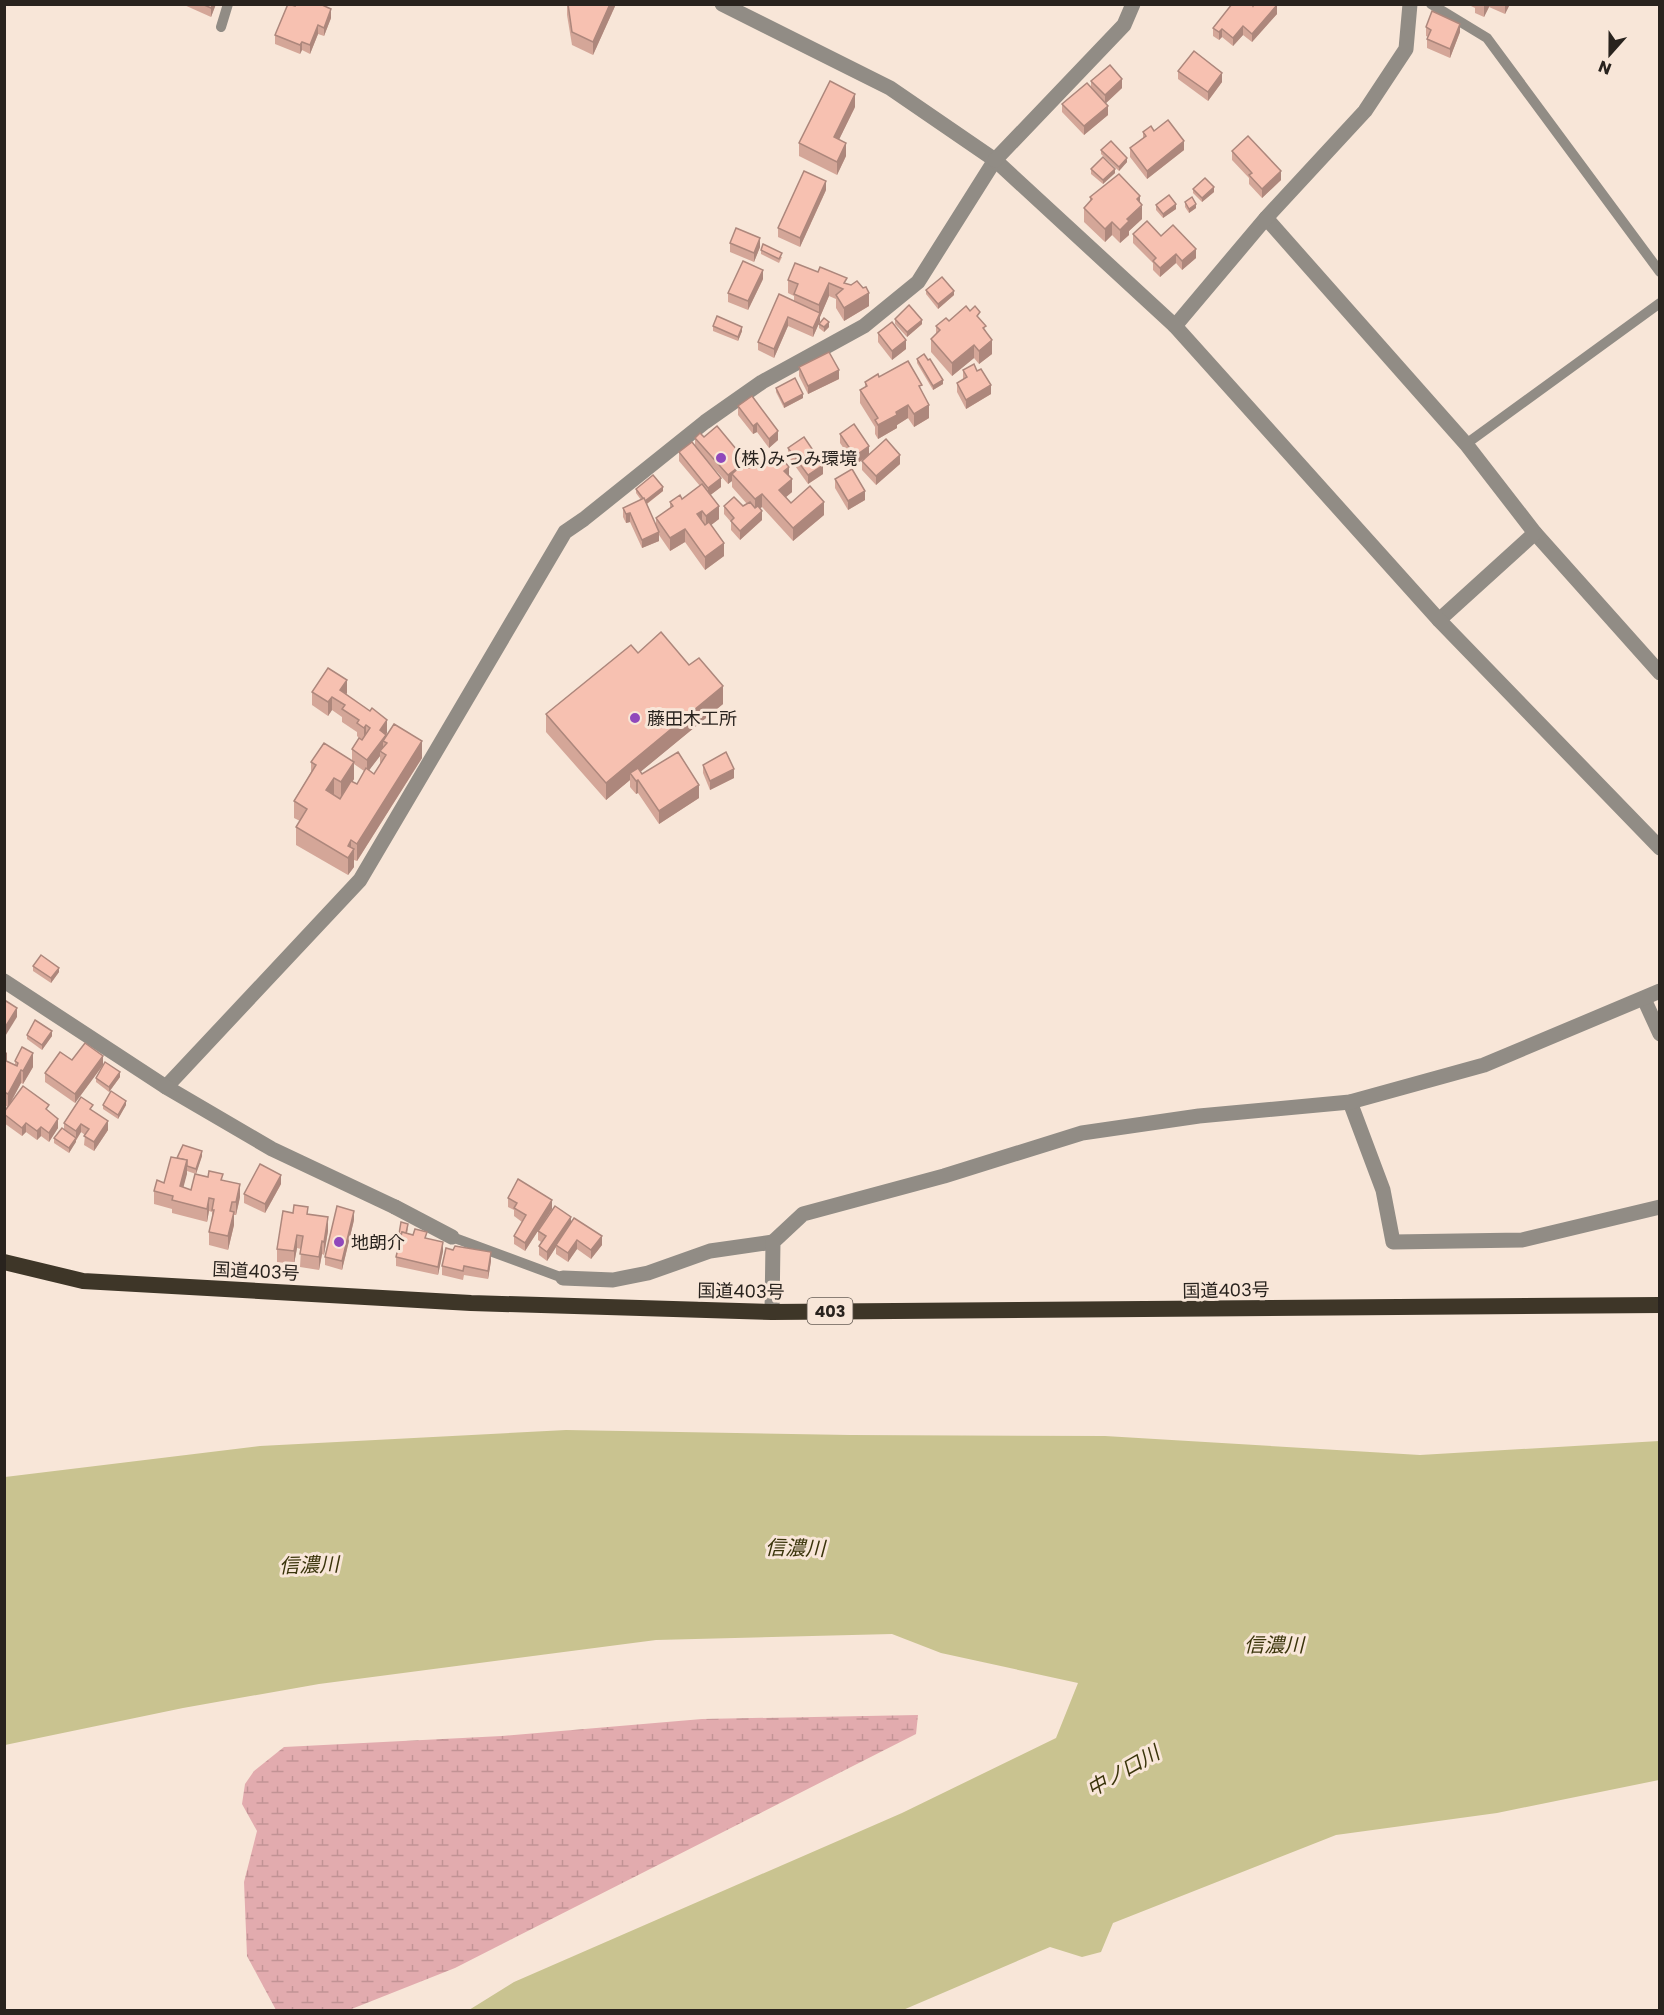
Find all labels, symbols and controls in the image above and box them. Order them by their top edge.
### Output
north arrow [1580,24,1640,84]
text: N [1595,55,1615,80]
place label: (株)みつみ環境 [733,446,857,471]
marker: (株)みつみ環境 [714,451,728,465]
place label: 藤田木工所 [647,706,737,731]
marker: 藤田木工所 [628,711,642,725]
place label: 地朗介 [351,1230,405,1255]
marker: 地朗介 [332,1235,346,1249]
street label: 国道403号 [212,1256,300,1286]
street label: 国道403号 [1182,1277,1270,1303]
street label: 国道403号 [697,1278,785,1304]
road number: 403 [808,1298,852,1324]
water label: 信濃川 [765,1533,827,1563]
water label: 信濃川 [279,1550,341,1580]
water label: 信濃川 [1244,1631,1306,1659]
water label: 中ノ口川 [1081,1738,1166,1803]

